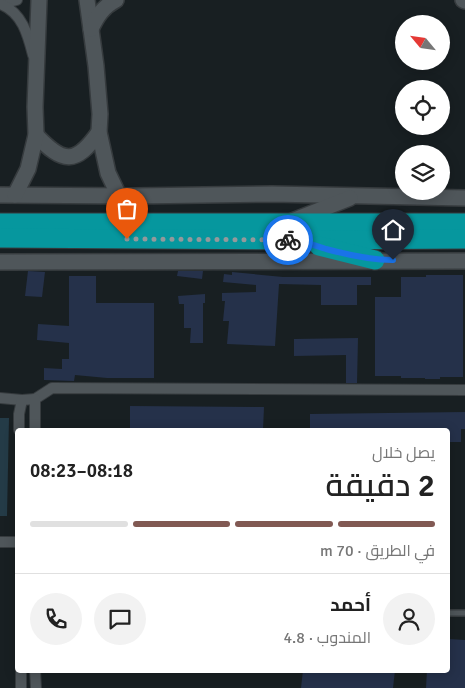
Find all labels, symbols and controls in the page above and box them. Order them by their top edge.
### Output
north arrow [395,15,450,70]
map controls [395,15,450,200]
button: locate [395,80,450,135]
button: layers [395,145,450,200]
pin [106,188,148,239]
icon: bag [113,195,141,223]
pin [372,209,414,260]
courier [263,215,313,265]
icon: home [379,216,407,244]
icon: bike [274,226,302,254]
text: يصل خلال [372,443,435,463]
text: 08:18–08:23 [30,459,133,483]
text: 2 دقيقة [325,466,435,505]
text: في الطريق · 70 m [320,541,435,561]
button: phone [30,593,82,645]
button: chat [94,593,146,645]
text: أحمد [330,593,371,617]
button: person [383,593,435,645]
text: المندوب · 4.8 [283,628,371,648]

